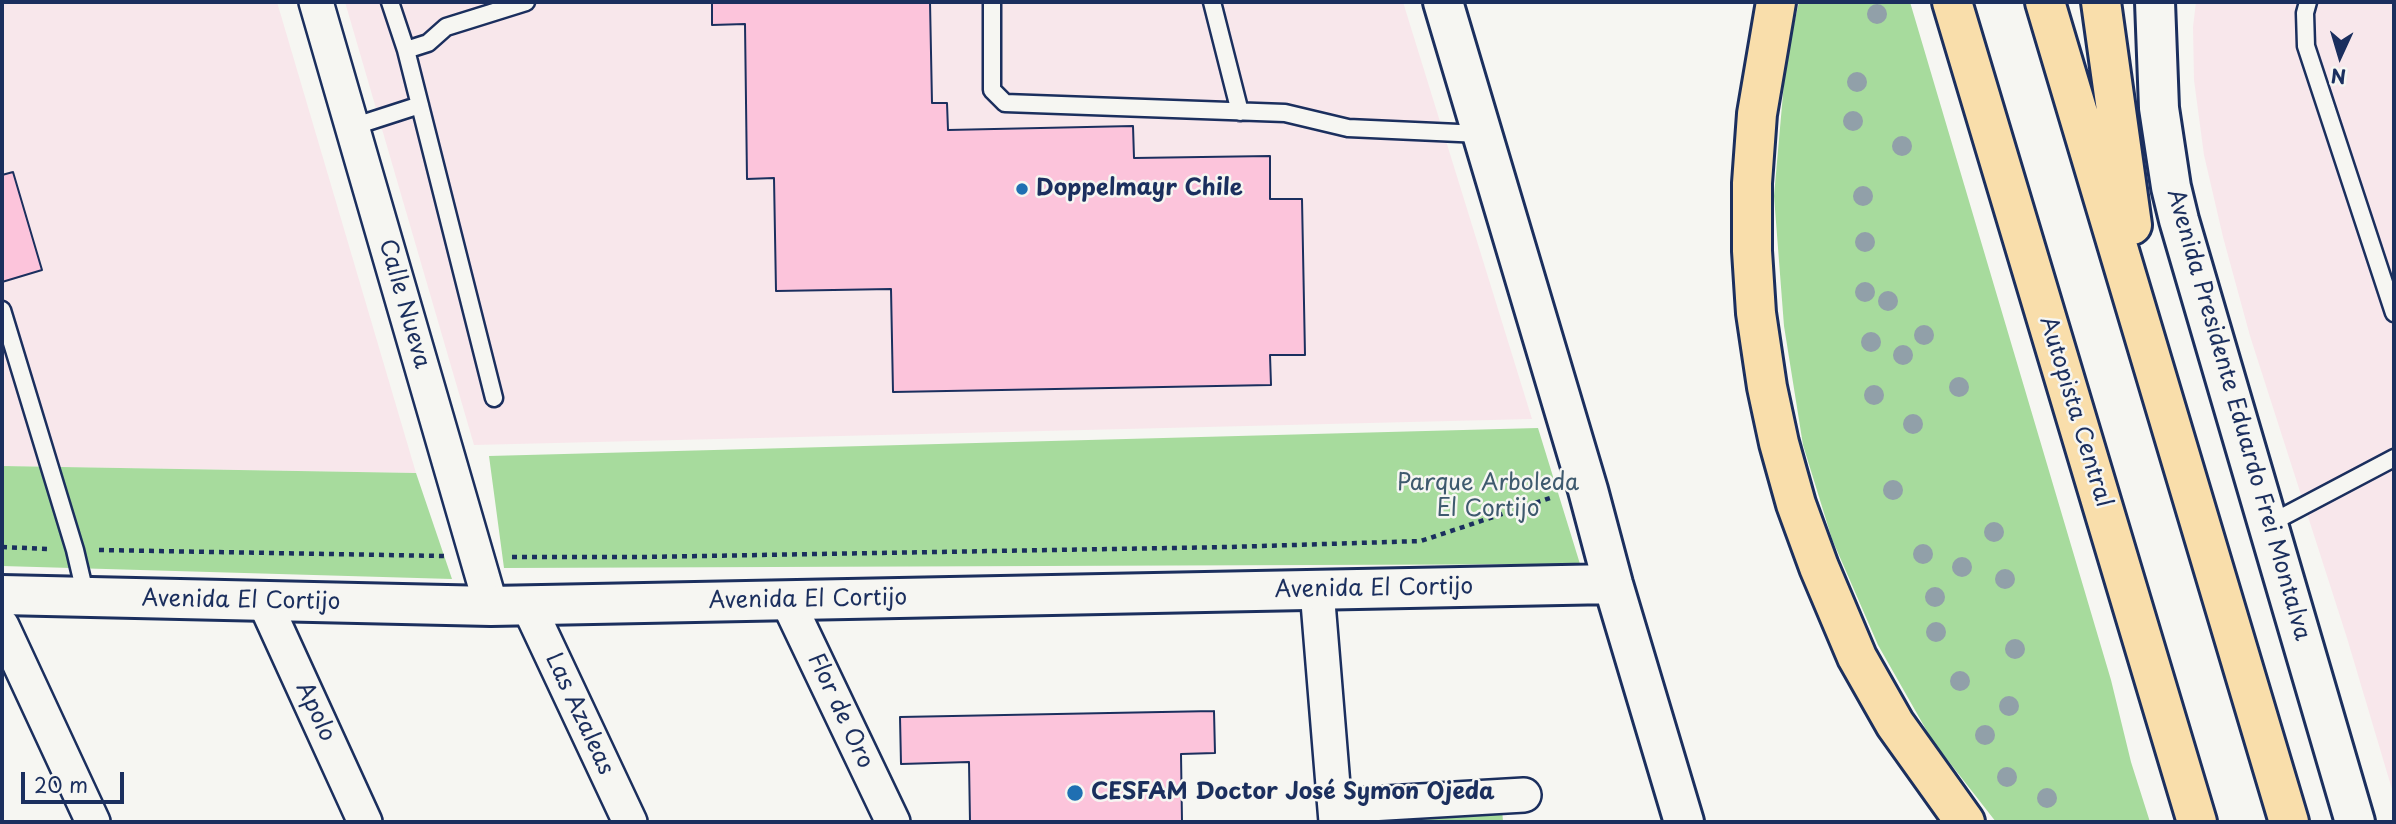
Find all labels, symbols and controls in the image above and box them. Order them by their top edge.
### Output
north arrow [2305,21,2375,91]
text: N [2330,62,2347,91]
place label: Doppelmayr Chile [1036,175,1243,203]
marker: Doppelmayr Chile [1014,181,1030,197]
street label: Avenida Presidente Eduardo Frei Montalva [2160,186,2316,644]
street label: Calle Nueva [372,236,436,372]
street label: Autopista Central [2033,313,2117,511]
park label: Parque Arboleda El Cortijo [1397,470,1579,524]
street label: Avenida El Cortijo [1274,573,1474,605]
street label: Avenida El Cortijo [708,584,908,616]
street label: Avenida El Cortijo [141,585,341,617]
street label: Las Azaleas [539,649,619,779]
street label: Flor de Oro [801,649,879,773]
street label: Apolo [289,678,341,746]
scale bar [24,758,128,802]
text: 20 m [34,768,88,800]
place label: CESFAM Doctor José Symon Ojeda [1091,779,1495,807]
marker: CESFAM Doctor José Symon Ojeda [1065,783,1085,803]

